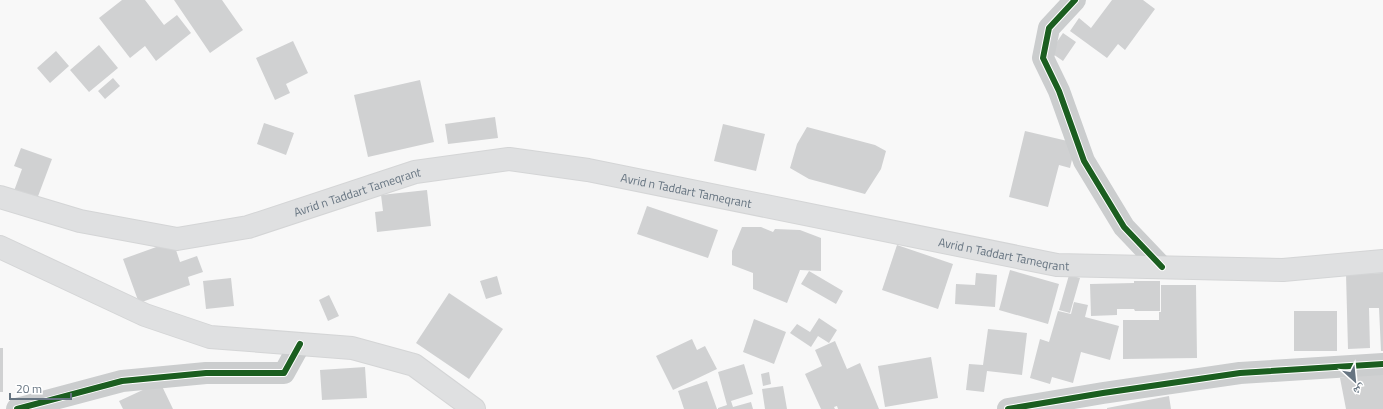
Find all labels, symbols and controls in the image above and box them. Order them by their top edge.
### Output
street label: Avrid n Taddart Tameqrant [291,162,423,221]
street label: Avrid n Taddart Tameqrant [619,167,754,213]
street label: Avrid n Taddart Tameqrant [937,232,1070,275]
north arrow [1335,361,1375,401]
scale bar [10,375,71,401]
text: 20 m [16,379,42,398]
text: ش [1350,380,1368,400]

